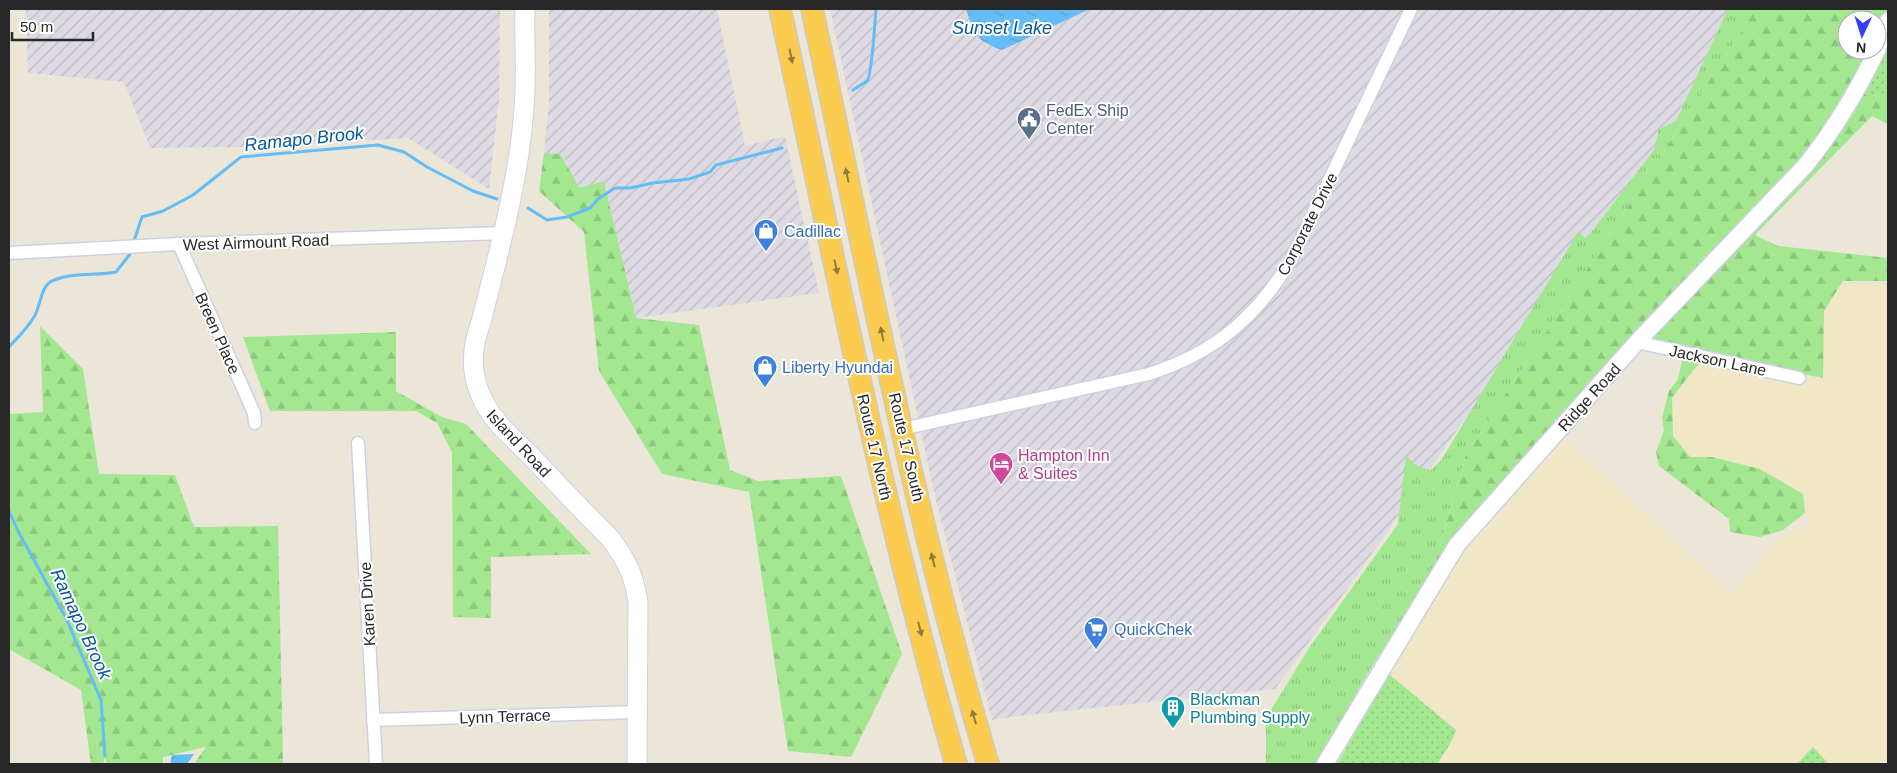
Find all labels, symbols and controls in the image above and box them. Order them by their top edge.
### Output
scale bar [12,10,94,42]
north arrow [1837,10,1887,60]
text: 50 m [20,18,53,35]
water label: Sunset Lake [952,18,1052,38]
text: N [1855,40,1867,56]
one-way arrow [787,49,795,65]
place label: FedEx Ship Center [1046,102,1129,137]
public building icon: FedEx Ship Center [1016,106,1042,140]
water label: Ramapo Brook [243,123,366,155]
one-way arrow [843,166,851,182]
street label: Corporate Drive [1274,170,1341,278]
shop icon: Cadillac [753,218,779,252]
place label: Cadillac [784,223,841,240]
street label: West Airmount Road [183,231,329,254]
one-way arrow [832,259,840,275]
street label: Breen Place [192,290,243,377]
one-way arrow [877,325,885,341]
street label: Jackson Lane [1668,342,1768,379]
shop icon: Liberty Hyundai [752,354,778,388]
place label: Liberty Hyundai [782,359,893,376]
street label: Ridge Road [1555,360,1624,434]
street label: Route 17 South [886,391,927,503]
street label: Route 17 North [854,392,895,502]
street label: Island Road [483,406,554,480]
place label: Hampton Inn & Suites [1018,447,1110,482]
hotel icon: Hampton Inn & Suites [988,451,1014,485]
one-way arrow [929,553,937,568]
street label: Karen Drive [357,561,378,647]
water label: Ramapo Brook [47,565,116,684]
supermarket icon: QuickChek [1083,616,1109,650]
place label: QuickChek [1114,621,1193,638]
one-way arrow [916,622,924,637]
place label: Blackman Plumbing Supply [1190,691,1310,726]
building icon: Blackman Plumbing Supply [1160,695,1186,729]
street label: Lynn Terrace [459,706,551,727]
one-way arrow [970,710,978,725]

